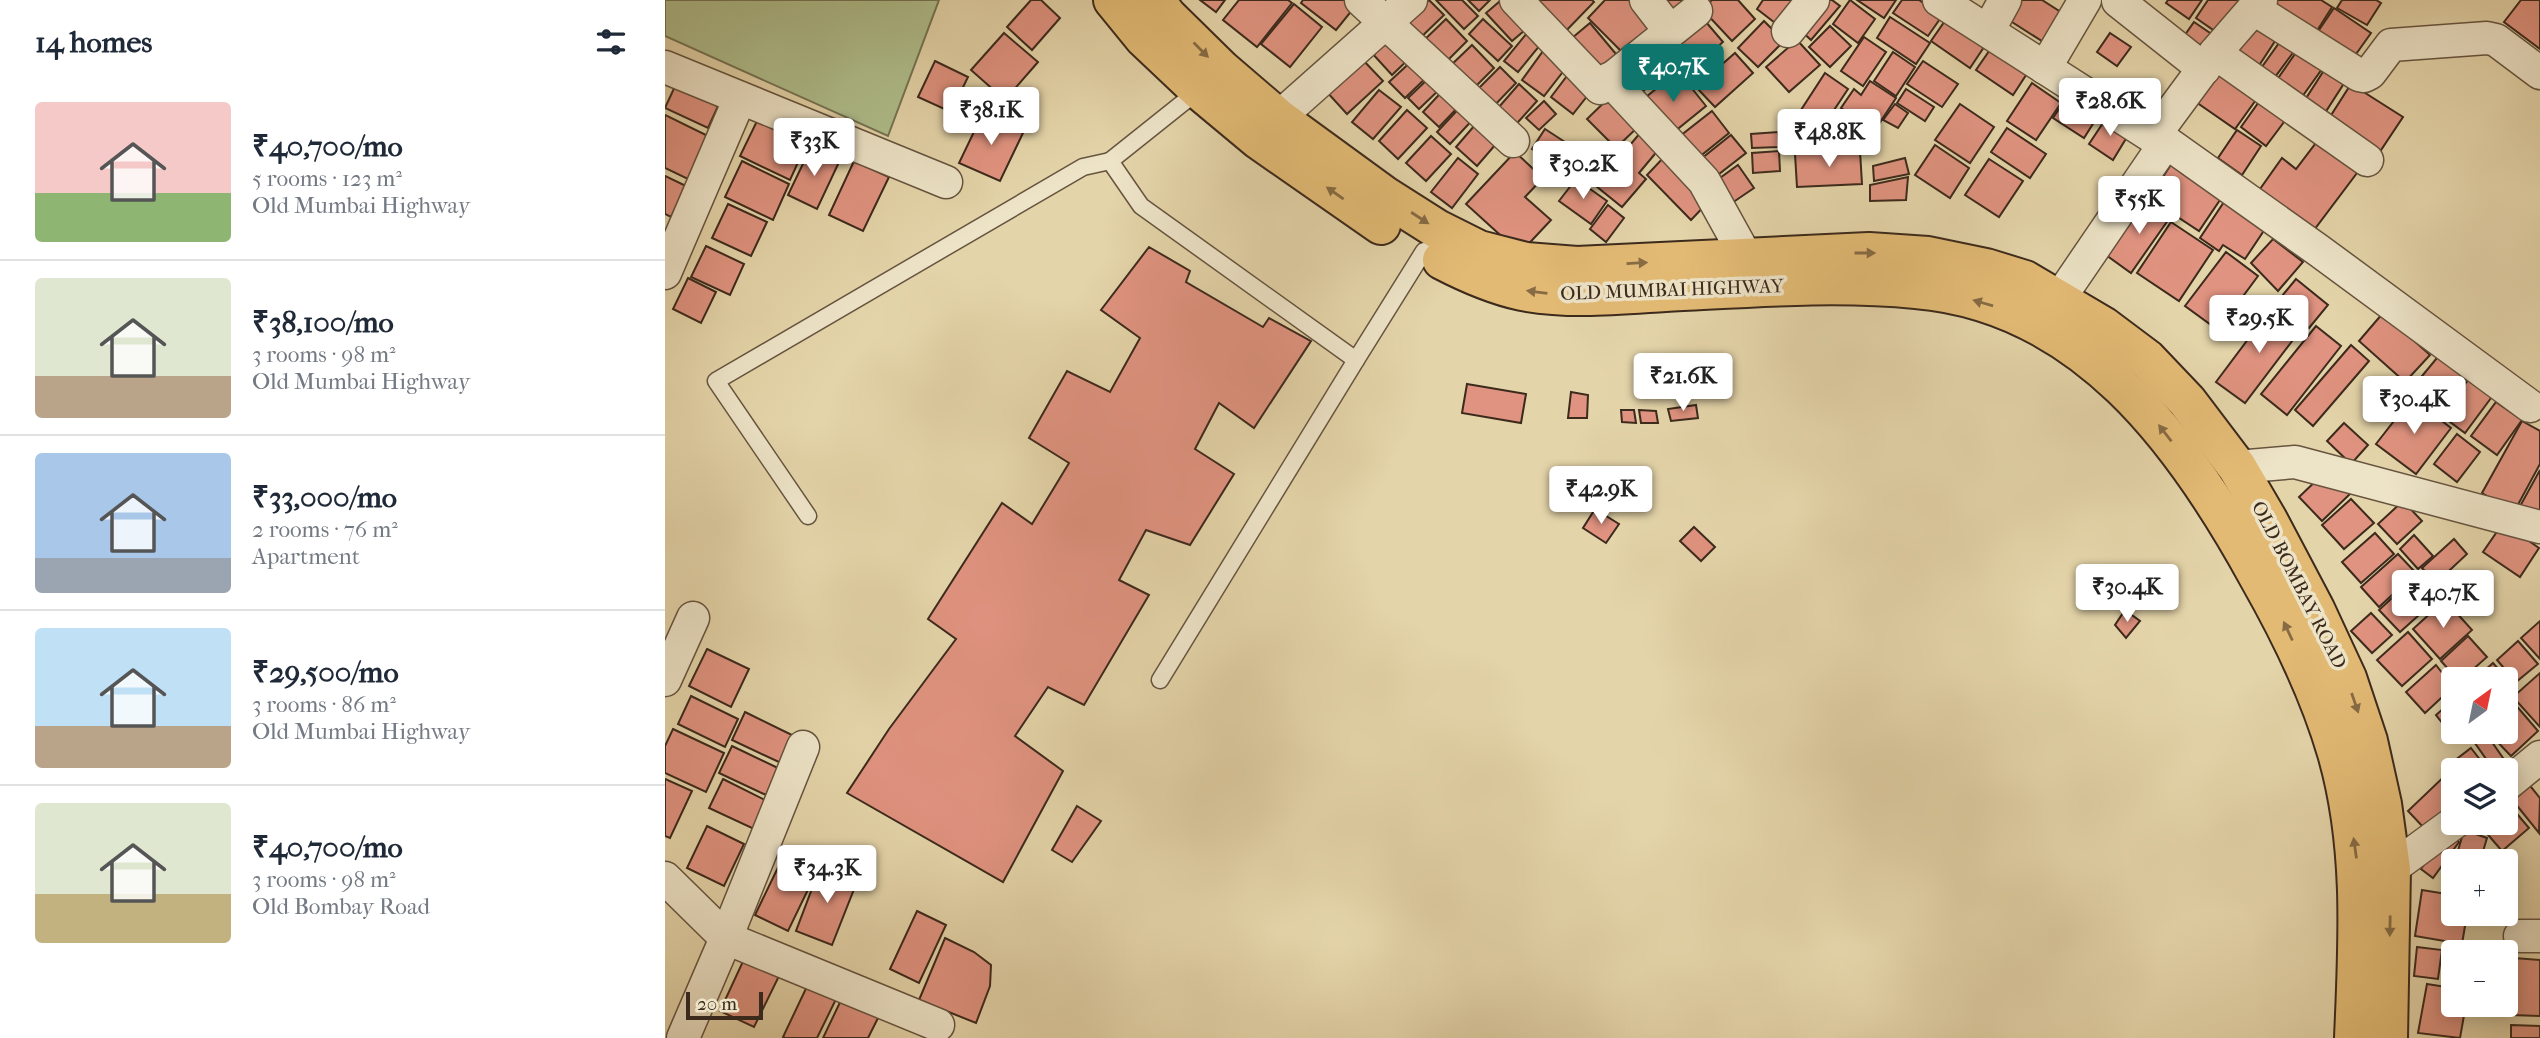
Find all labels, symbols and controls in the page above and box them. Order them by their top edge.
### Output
icon: filters [592,23,630,61]
text: 14 homes [35,25,152,60]
one-way arrow [1192,41,1209,57]
pin: ₹40.7K [1616,44,1730,104]
text: ₹40.7K [1638,53,1708,80]
pin: ₹28.6K [2053,78,2167,138]
text: ₹28.6K [2075,87,2145,114]
pin: ₹38.1K [934,88,1048,147]
text: ₹38.1K [959,96,1023,123]
pin: ₹48.8K [1772,110,1886,169]
pin: ₹33K [773,118,855,178]
text: ₹48.8K [1794,118,1865,145]
text: ₹33K [790,127,838,154]
text: ₹40,700/mo [252,129,403,164]
icon: home [91,130,175,214]
pin: ₹30.2K [1526,142,1640,201]
text: ₹30.2K [1549,150,1617,177]
text: 5 rooms · 123 m² [252,165,402,192]
pin: ₹55K [2098,176,2180,236]
text: ₹55K [2114,185,2164,212]
one-way arrow [1326,186,1344,200]
text: Old Mumbai Highway [252,192,470,219]
one-way arrow [1410,212,1429,225]
one-way arrow [1854,247,1876,259]
one-way arrow [1627,257,1649,268]
street label: OLD MUMBAI HIGHWAY [1560,275,1785,305]
one-way arrow [1526,287,1548,298]
pin: ₹29.5K [2202,296,2316,355]
one-way arrow [1972,297,1993,307]
text: ₹29.5K [2225,304,2293,331]
text: ₹38,100/mo [252,305,394,340]
icon: home [91,306,175,390]
text: 3 rooms · 98 m² [252,341,396,368]
pin: ₹21.6K [1626,354,1740,413]
text: ₹21.6K [1650,362,1716,389]
text: Old Mumbai Highway [252,368,470,395]
pin: ₹30.4K [2357,376,2471,436]
text: ₹30.4K [2379,385,2449,412]
one-way arrow [2158,424,2173,441]
pin: ₹42.9K [1544,466,1658,526]
text: ₹42.9K [1565,475,1637,502]
text: ₹33,000/mo [252,480,397,515]
icon: home [91,481,175,565]
street label: OLD BOMBAY ROAD [2247,497,2351,673]
text: 2 rooms · 76 m² [252,516,398,543]
text: Apartment [252,543,360,570]
pin: ₹30.4K [2070,564,2184,624]
pin: ₹40.7K [2386,570,2500,630]
text: ₹30.4K [2092,573,2162,600]
text: ₹40.7K [2408,579,2478,606]
one-way arrow [2282,621,2294,641]
text: ₹29,500/mo [252,655,399,690]
icon: home [91,656,175,740]
north arrow [2441,667,2518,744]
map controls [2441,667,2518,1017]
text: 3 rooms · 86 m² [252,691,396,718]
one-way arrow [2350,692,2361,713]
text: Old Mumbai Highway [252,718,470,745]
button: layers [2441,758,2518,835]
text: ₹40,700/mo [252,830,403,865]
icon: home [91,831,175,915]
one-way arrow [2349,836,2360,858]
pin: ₹34.3K [770,846,884,905]
button: + [2441,849,2518,926]
text: ₹34.3K [793,854,861,881]
text: 3 rooms · 98 m² [252,866,396,893]
text: Old Bombay Road [252,893,430,920]
one-way arrow [2384,915,2396,937]
button: − [2441,940,2518,1017]
scale bar [686,989,763,1021]
text: 20 m [697,993,737,1015]

